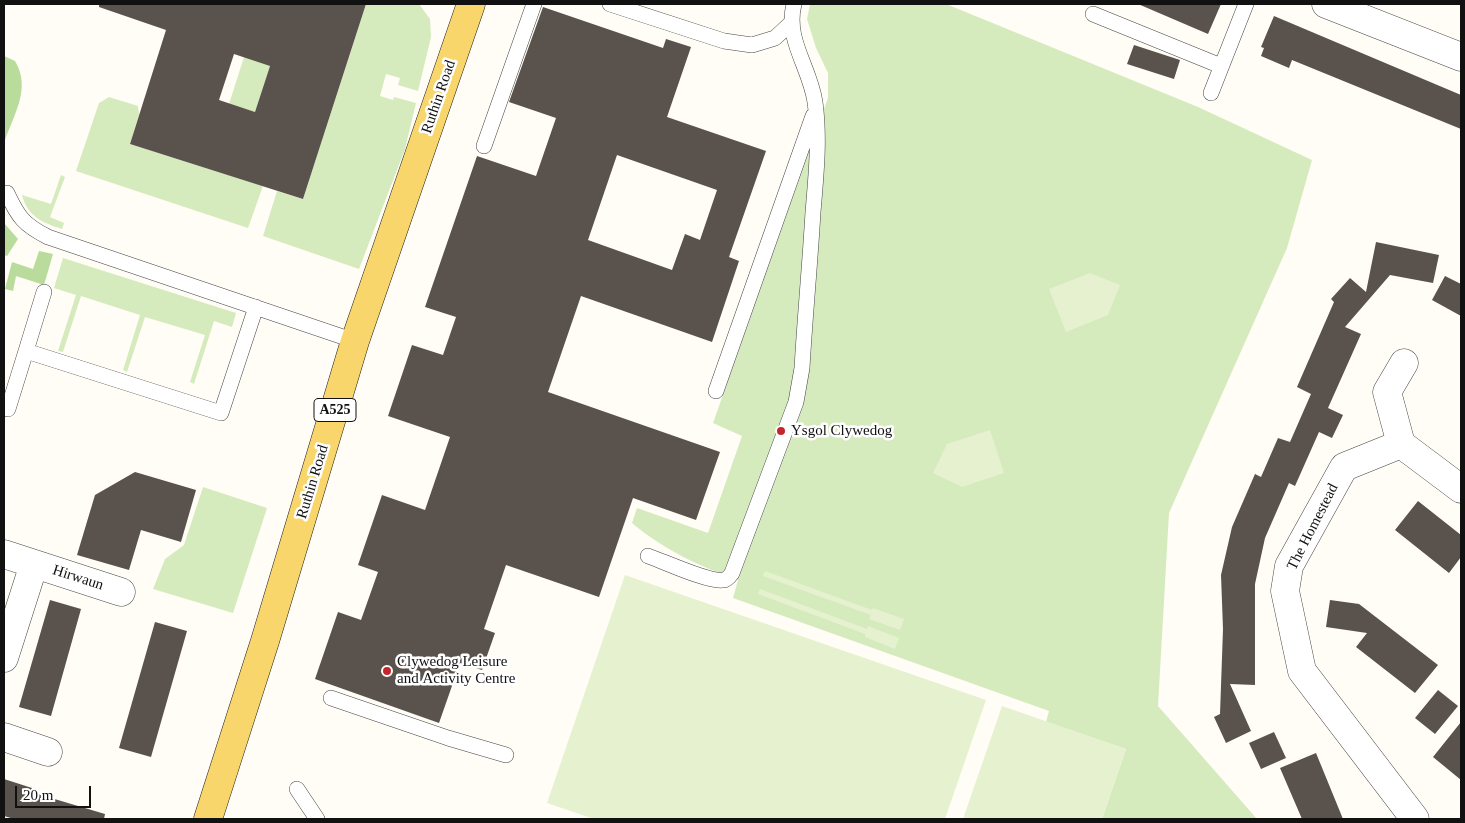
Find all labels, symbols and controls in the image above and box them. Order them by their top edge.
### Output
street label: Ruthin Road [418,58,460,136]
road number: A525 [314,398,356,422]
place label: Ysgol Clywedog [791,422,892,440]
marker: Ysgol Clywedog [775,425,787,437]
street label: Ruthin Road [293,443,333,521]
street label: The Homestead [1284,481,1342,573]
street label: Hirwaun [50,561,106,595]
place label: Clywedog Leisure and Activity Centre [397,653,515,688]
marker: Clywedog Leisure and Activity Centre [381,665,393,677]
scale bar [18,776,94,808]
text: 20 m [23,787,53,803]

